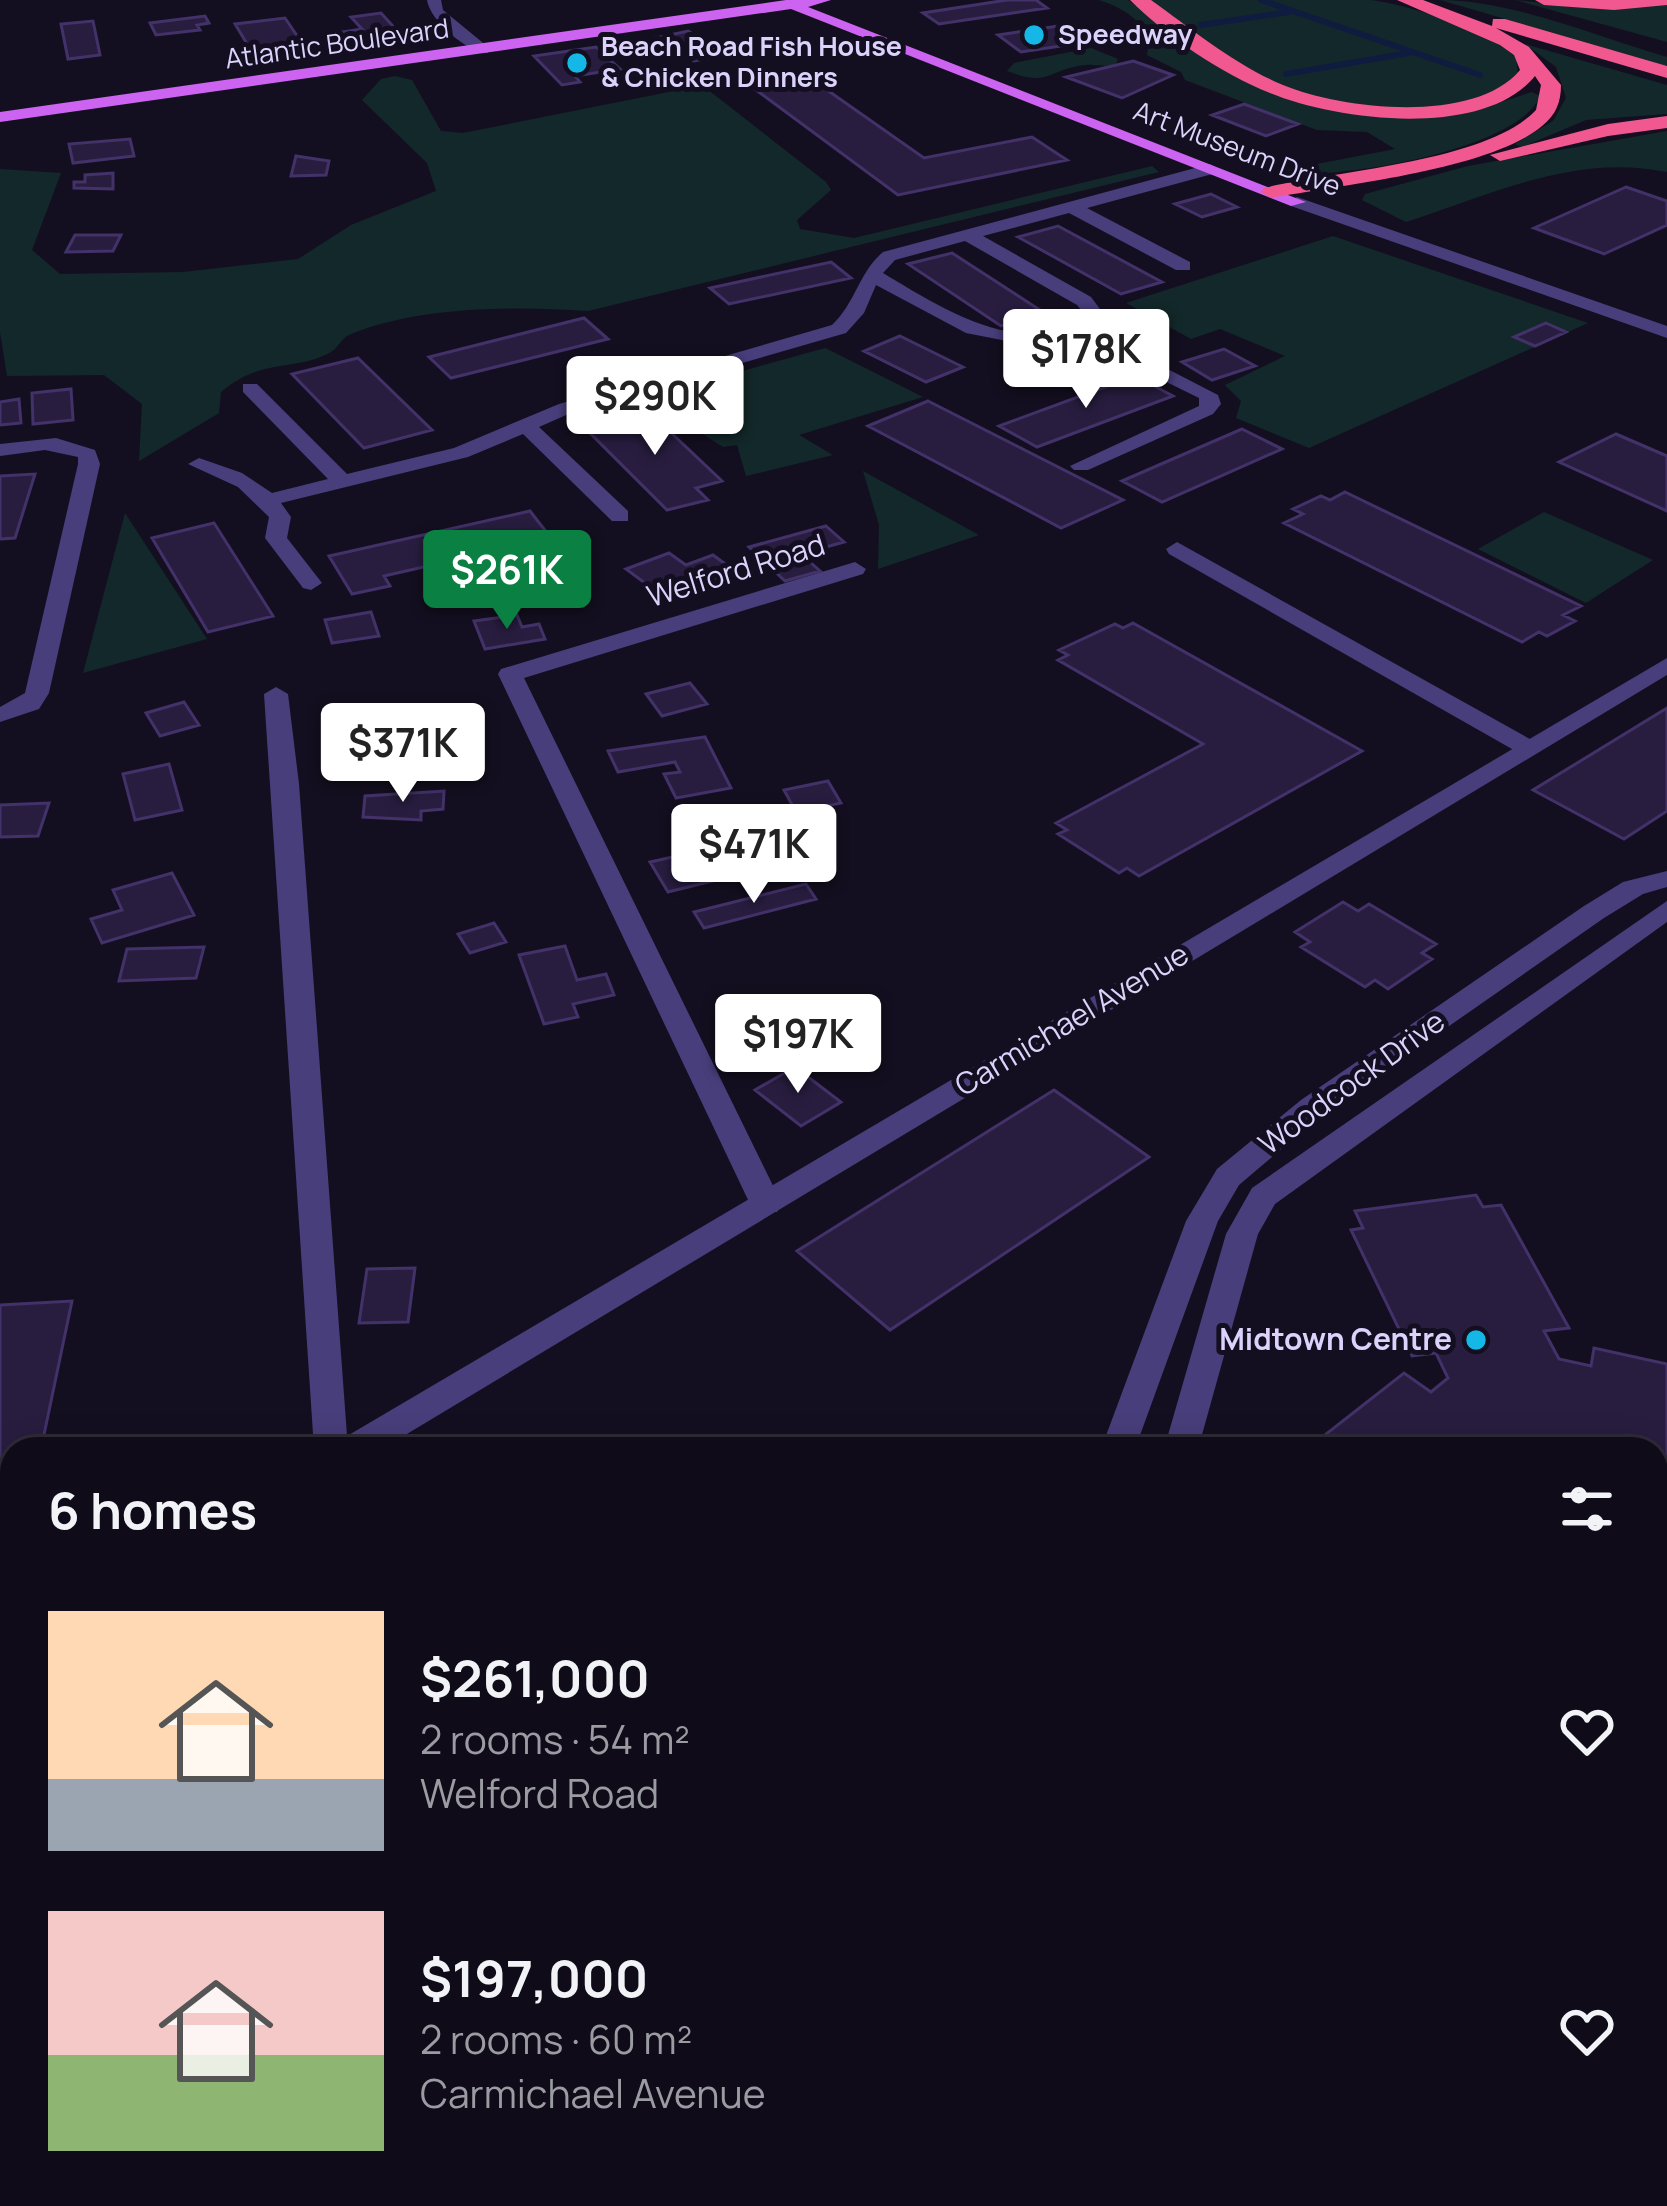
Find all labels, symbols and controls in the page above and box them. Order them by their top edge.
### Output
street label: Atlantic Boulevard [222,8,451,77]
place label: Speedway [1058,15,1192,52]
marker: Speedway [1021,22,1047,48]
place label: Beach Road Fish House & Chicken Dinners [601,27,902,95]
marker: Beach Road Fish House & Chicken Dinners [564,50,590,76]
street label: Art Museum Drive [1129,91,1346,204]
pin: $178K [1002,309,1170,411]
text: $178K [1030,321,1142,375]
pin: $290K [571,356,739,458]
text: $290K [594,368,716,422]
street label: Welford Road [642,523,830,616]
pin: $261K [423,530,591,632]
text: $261K [450,542,564,596]
pin: $371K [319,703,487,805]
text: $371K [348,715,458,769]
pin: $471K [670,804,838,906]
text: $471K [698,816,810,870]
street label: Carmichael Avenue [947,933,1196,1105]
pin: $197K [714,994,882,1096]
street label: Woodcock Drive [1250,1000,1453,1163]
text: $197K [742,1006,854,1060]
place label: Midtown Centre [1219,1318,1452,1359]
marker: Midtown Centre [1463,1327,1489,1353]
text: 6 homes [48,1475,257,1544]
icon: filters [1554,1476,1620,1542]
text: $261,000 [420,1643,650,1712]
icon: home [144,1659,288,1803]
icon: heart [1554,1698,1620,1764]
text: 2 rooms · 54 m² [420,1712,690,1766]
text: Welford Road [420,1766,659,1820]
text: $197,000 [420,1943,648,2012]
icon: home [144,1959,288,2103]
icon: heart [1554,1998,1620,2064]
text: 2 rooms · 60 m² [420,2012,692,2066]
text: Carmichael Avenue [420,2066,765,2120]

